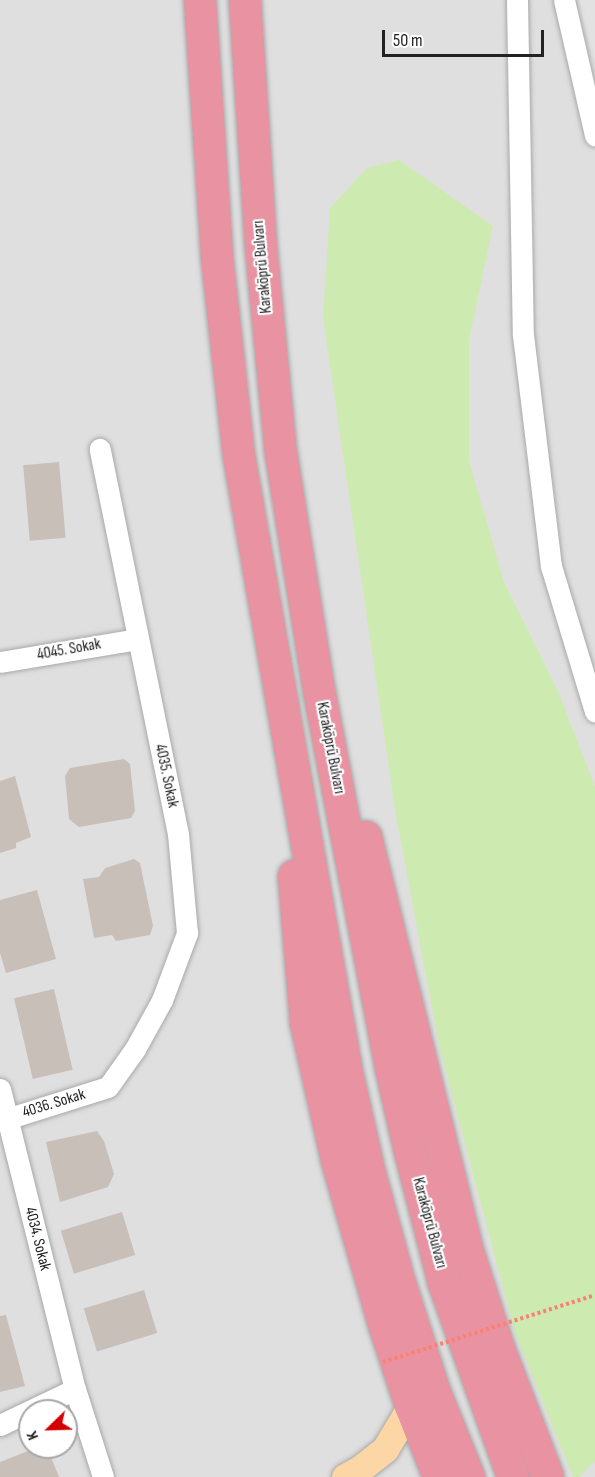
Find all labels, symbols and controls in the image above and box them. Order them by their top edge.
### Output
scale bar [385,18,547,56]
text: 50 m [393,30,423,51]
street label: Karaköprü Bulvarı [249,220,277,314]
street label: 4045. Sokak [36,635,102,665]
street label: Karaköprü Bulvarı [312,700,348,796]
street label: 4035. Sokak [150,743,182,809]
street label: 4036. Sokak [20,1085,88,1123]
street label: Karaköprü Bulvarı [408,1175,450,1271]
street label: 4034. Sokak [20,1205,54,1273]
north arrow [18,1399,78,1459]
text: K [23,1428,43,1443]

